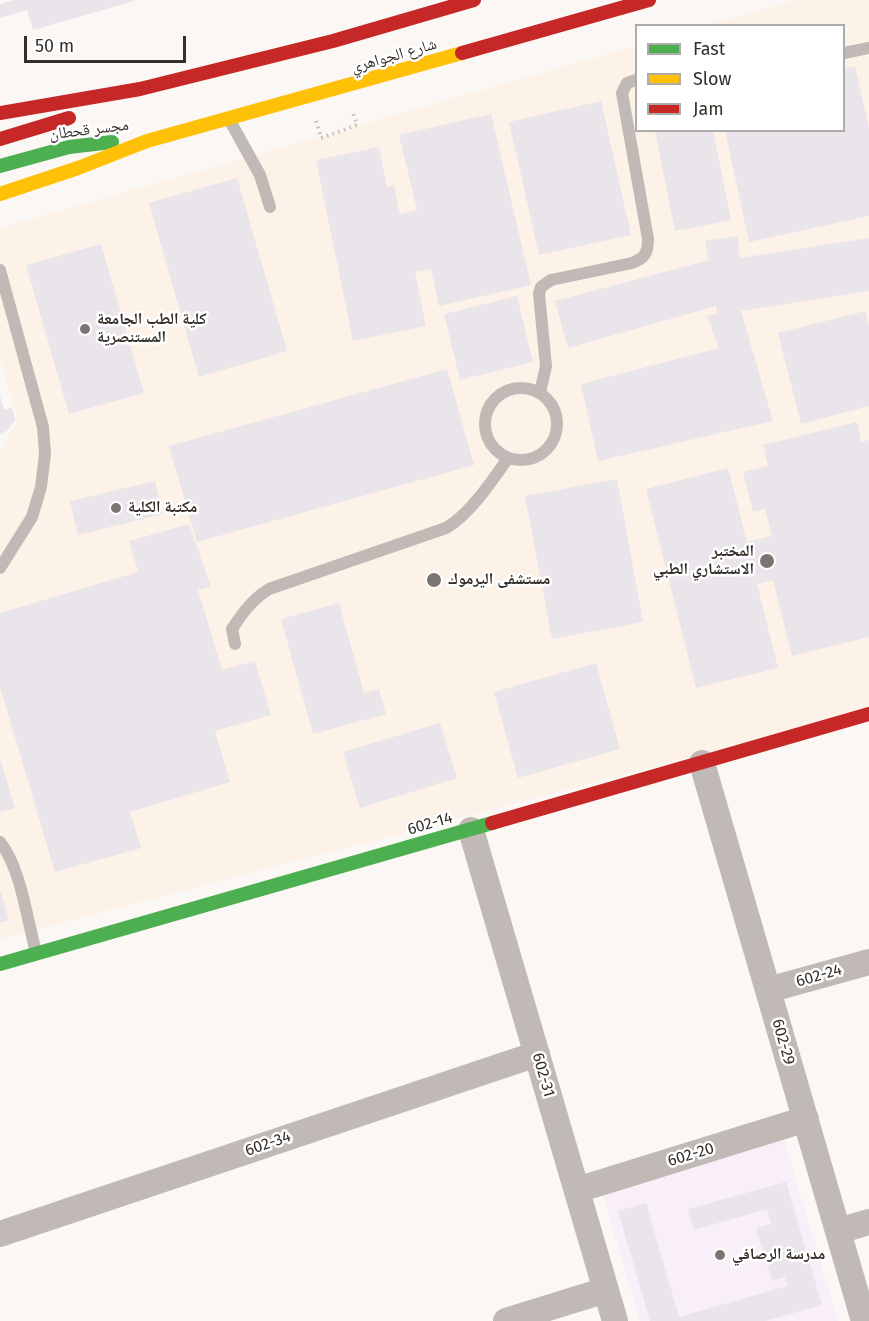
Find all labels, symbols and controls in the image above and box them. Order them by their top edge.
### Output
scale bar [27,24,189,62]
legend [635,24,845,132]
text: 50 m [35,35,74,57]
street label: شارع الجواهري [349,35,439,77]
text: Fast [693,38,725,60]
text: Slow [693,68,731,90]
text: Jam [693,98,724,120]
street label: مجسر قحطان [48,116,130,144]
place label: كلية الطب الجامعة المستنصرية [97,310,207,348]
marker: كلية الطب الجامعة المستنصرية [78,322,92,336]
place label: مكتبة الكلية [128,498,197,518]
marker: مكتبة الكلية [109,501,123,515]
place label: المختبر الاستشاري الطبي [653,542,754,580]
marker: المختبر الاستشاري الطبي [758,552,776,570]
place label: مستشفى اليرموك [448,570,550,590]
marker: مستشفى اليرموك [425,571,443,589]
street label: 602-14 [405,808,455,840]
street label: 602-24 [794,960,844,992]
street label: 602-29 [767,1017,799,1067]
street label: 602-31 [528,1051,558,1099]
street label: 602-34 [243,1127,293,1161]
street label: 602-20 [665,1139,717,1171]
place label: مدرسة الرصافي [732,1245,825,1265]
marker: مدرسة الرصافي [713,1248,727,1262]

